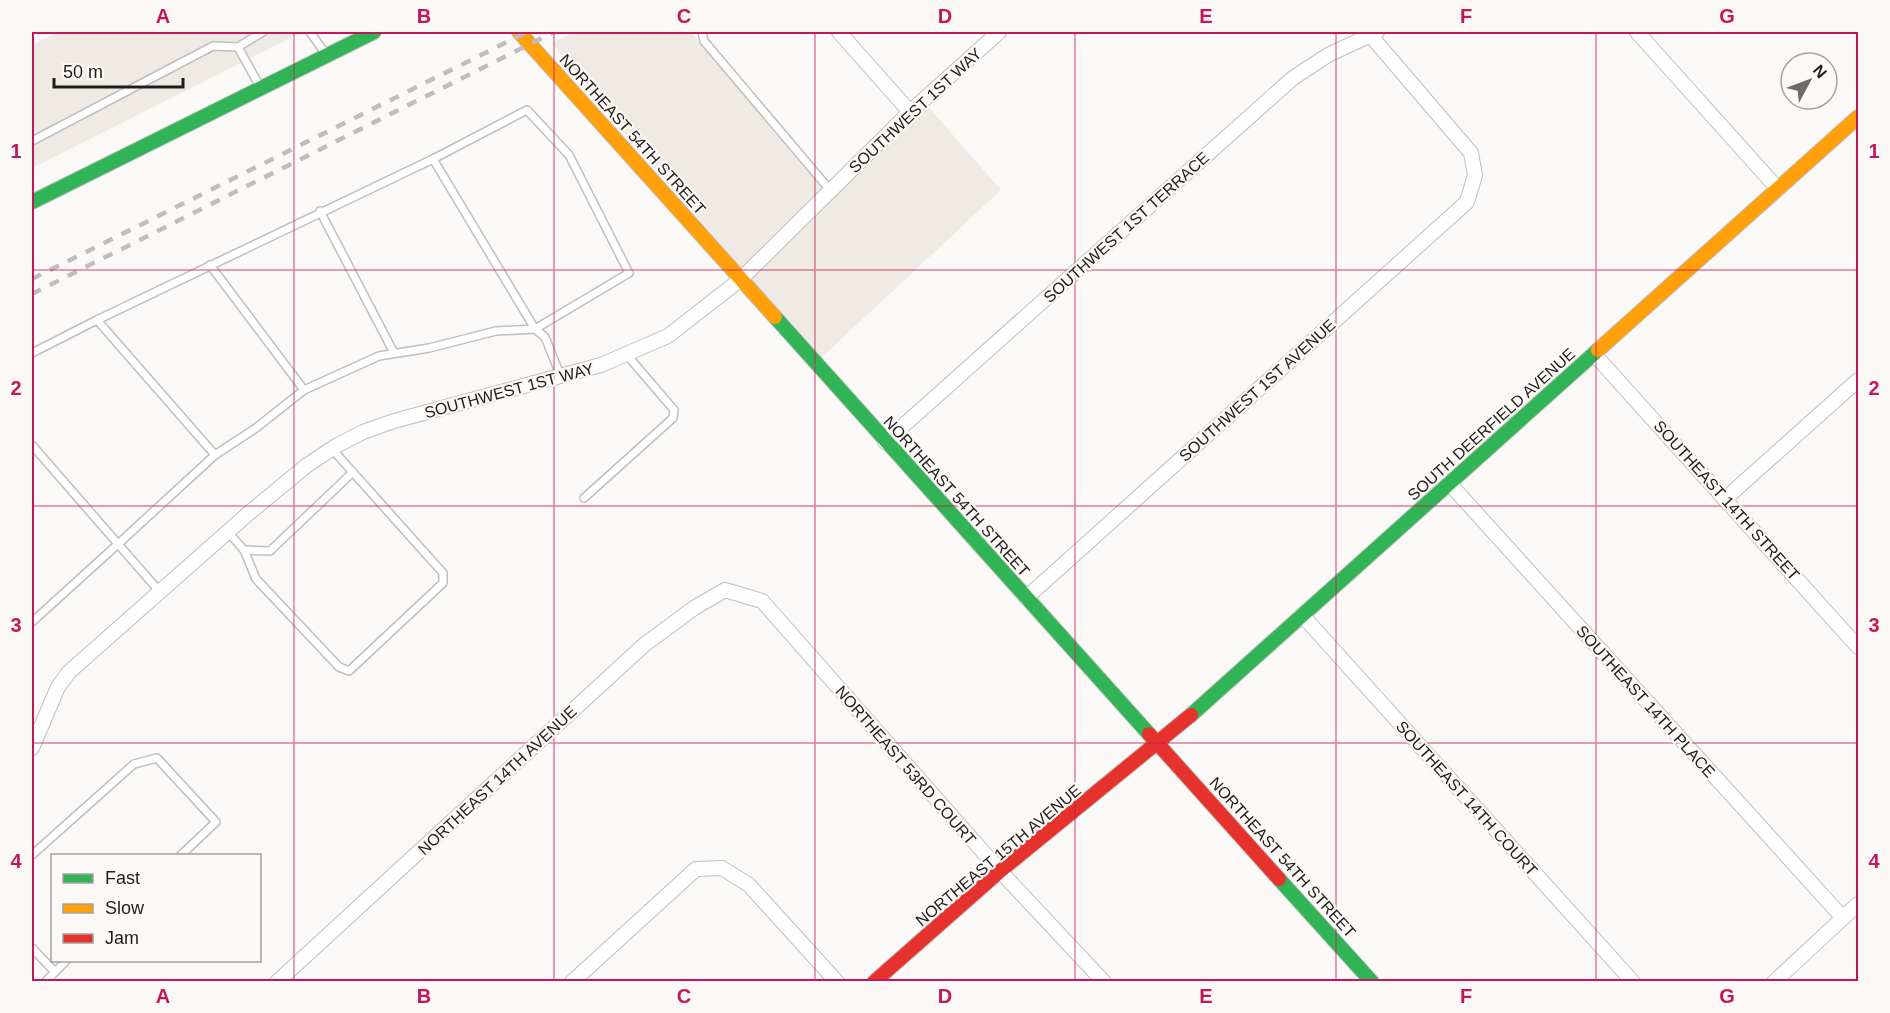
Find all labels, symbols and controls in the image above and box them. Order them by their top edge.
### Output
text: A [156,5,170,27]
text: B [417,5,431,27]
text: C [677,5,691,27]
text: D [938,5,952,27]
text: E [1199,5,1213,27]
text: F [1460,5,1472,27]
text: G [1719,5,1735,27]
street label: SOUTHWEST 1ST WAY [846,44,985,176]
scale bar [54,51,183,89]
street label: NORTHEAST 54TH STREET [556,51,709,218]
north arrow [1779,51,1839,111]
text: 50 m [63,62,103,82]
text: N [1810,62,1830,81]
text: 1 [10,140,22,162]
text: 1 [1868,140,1880,162]
street label: SOUTHWEST 1ST TERRACE [1040,149,1212,306]
street label: SOUTHWEST 1ST AVENUE [1176,316,1339,465]
street label: SOUTH DEERFIELD AVENUE [1404,345,1578,504]
street label: SOUTHWEST 1ST WAY [423,360,596,421]
text: 2 [10,377,22,399]
text: 2 [1868,377,1880,399]
street label: NORTHEAST 54TH STREET [880,413,1033,580]
street label: SOUTHEAST 14TH STREET [1651,417,1803,584]
text: 3 [10,614,22,636]
text: 3 [1868,614,1880,636]
street label: SOUTHEAST 14TH PLACE [1573,622,1718,781]
street label: NORTHEAST 53RD COURT [832,683,979,848]
street label: NORTHEAST 14TH AVENUE [415,703,580,858]
street label: SOUTHEAST 14TH COURT [1393,718,1541,879]
street label: NORTHEAST 54TH STREET [1206,774,1359,941]
street label: NORTHEAST 15TH AVENUE [912,781,1084,929]
text: 4 [10,850,22,872]
text: 4 [1868,850,1880,872]
legend [51,854,261,962]
text: Fast [105,868,140,888]
text: Slow [105,898,145,918]
text: Jam [105,928,139,948]
text: A [156,985,170,1007]
text: B [417,985,431,1007]
text: C [677,985,691,1007]
text: D [938,985,952,1007]
text: E [1199,985,1213,1007]
text: F [1460,985,1472,1007]
text: G [1719,985,1735,1007]

